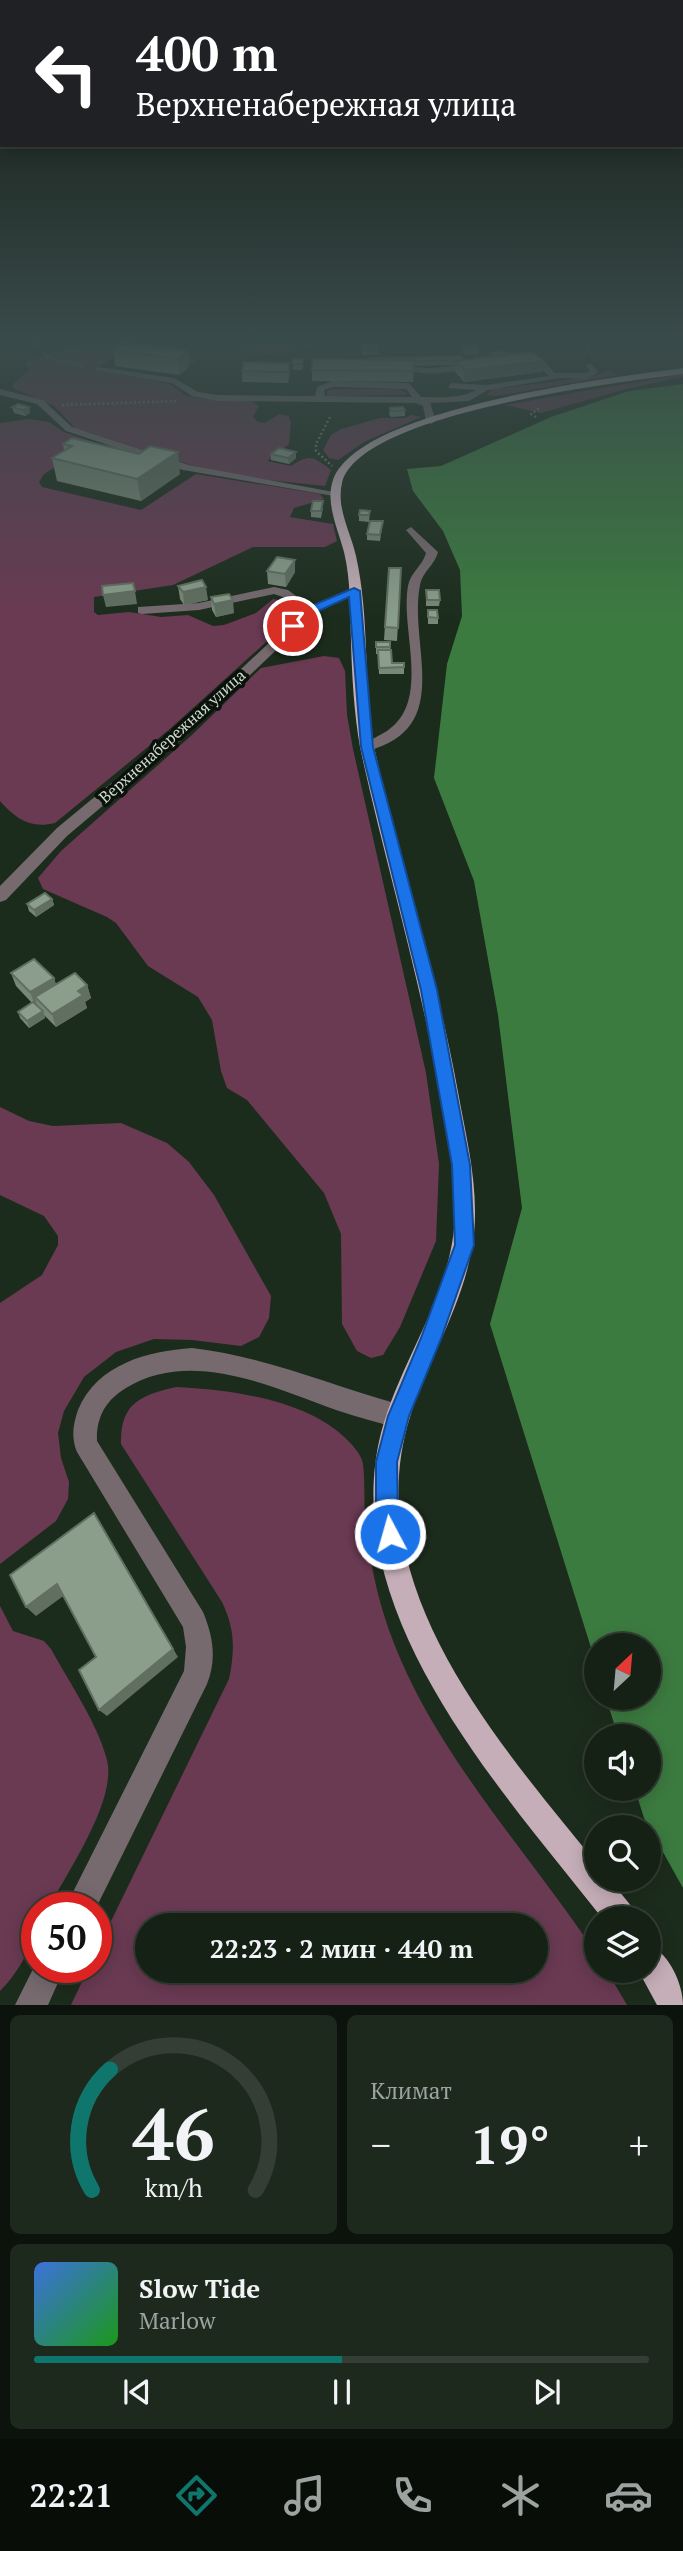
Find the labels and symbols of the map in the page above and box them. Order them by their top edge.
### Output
pin [263,596,323,656]
street label: Верхненабережная улица [94,664,250,808]
position arrow [353,1497,427,1571]
north arrow [584,1633,662,1710]
speed limit sign: 50 [21,1892,112,1983]

